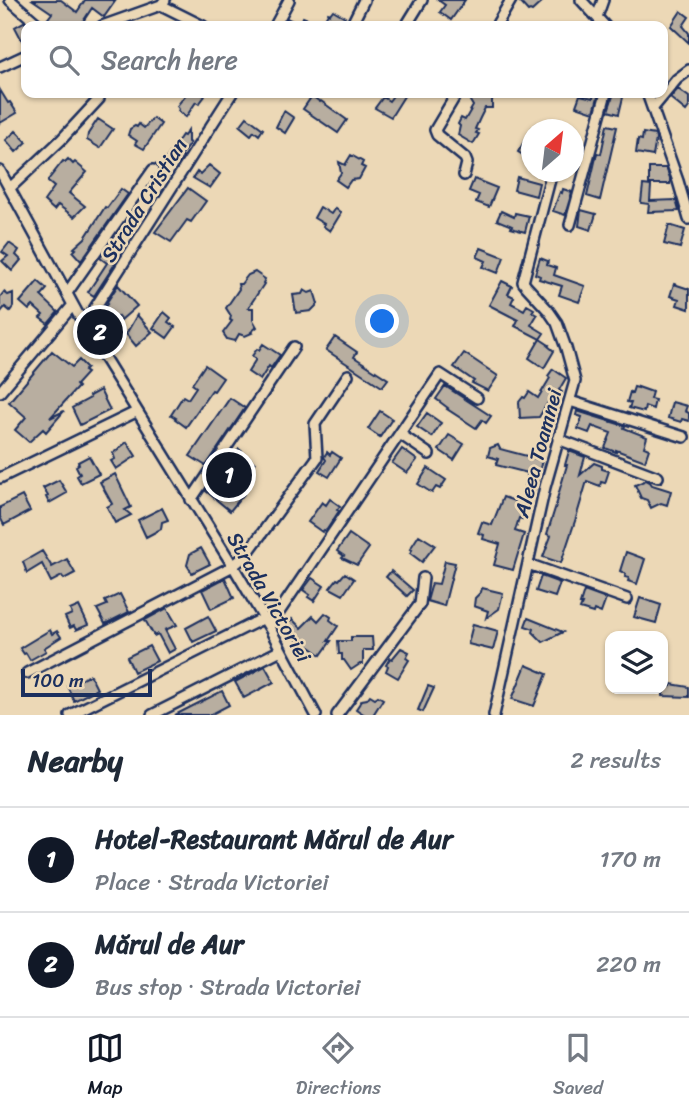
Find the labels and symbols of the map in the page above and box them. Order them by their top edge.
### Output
north arrow [521,119,584,182]
street label: Strada Cristian [90,130,198,270]
your location [365,304,399,338]
pin: 2 [77,306,123,358]
street label: Aleea Toamnei [502,383,574,522]
pin: 1 [206,449,252,501]
street label: Strada Victoriei [216,524,323,671]
scale bar [21,666,152,698]

